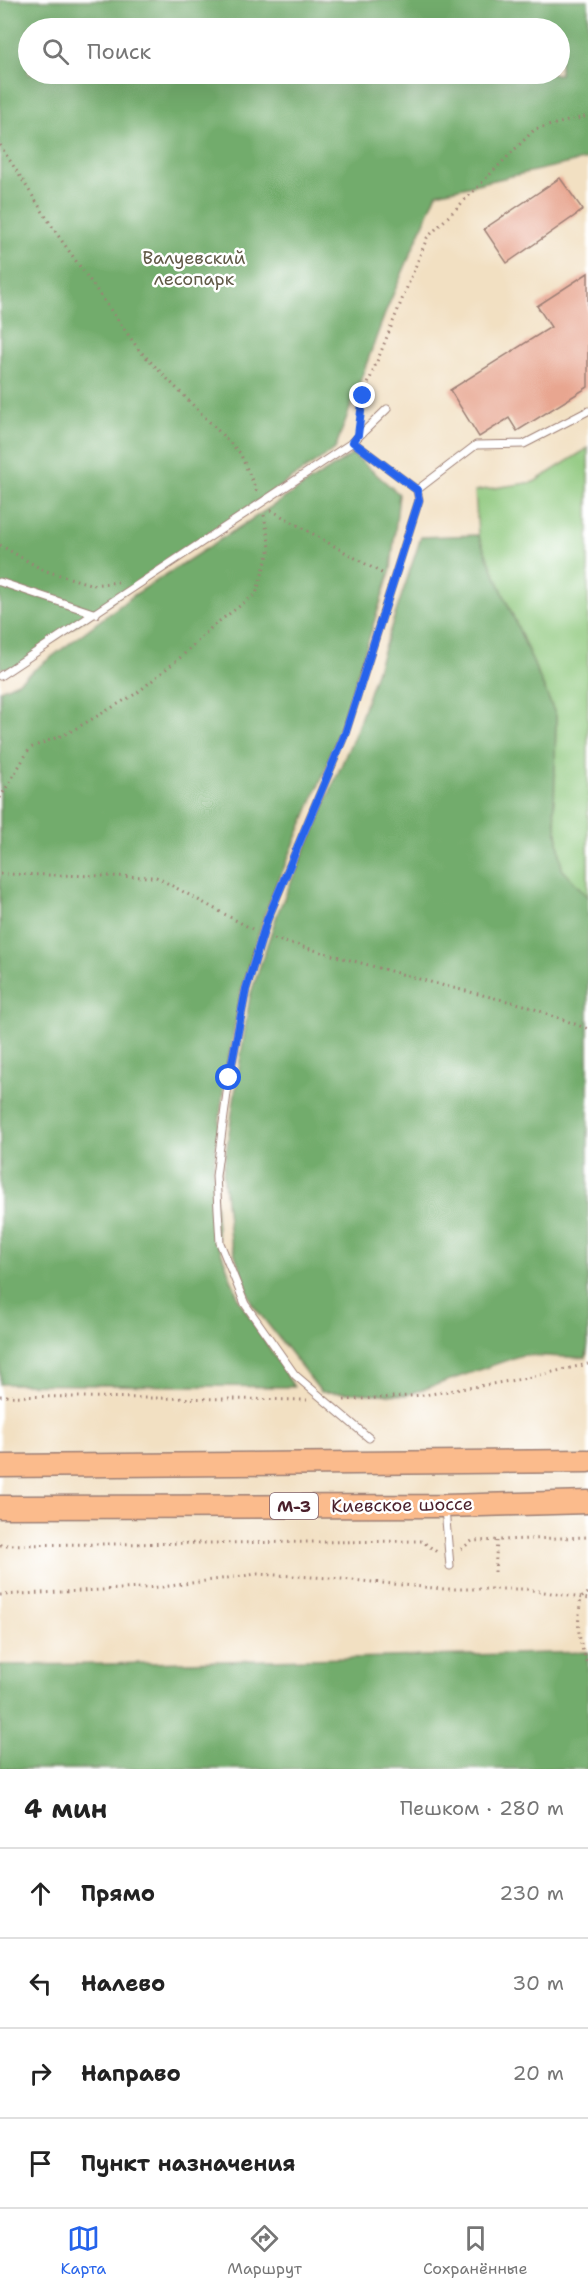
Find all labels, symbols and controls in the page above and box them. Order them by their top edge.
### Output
search box [18,18,570,84]
icon: search [39,35,72,68]
text: Поиск [87,37,151,66]
park label: Валуевский лесопарк [143,246,246,291]
route end [349,382,375,408]
route start [215,1064,241,1090]
street label: Киевское шоссе [331,1492,473,1518]
road number: М-3 [270,1493,318,1519]
text: 4 мин [24,1791,107,1826]
text: Пешком · 280 m [400,1795,564,1821]
icon: ahead [24,1877,57,1910]
text: Прямо [81,1879,155,1908]
text: 230 m [499,1880,564,1906]
icon: left [24,1967,57,2000]
text: Налево [81,1969,165,1998]
text: 30 m [512,1970,564,1996]
icon: right [24,2057,57,2090]
text: Направо [81,2059,181,2088]
text: 20 m [513,2060,564,2086]
icon: arrive [24,2147,57,2180]
text: Пункт назначения [81,2149,295,2178]
tab: Карта [61,2222,106,2279]
tab: Маршрут [227,2222,302,2279]
tab: Сохранённые [423,2222,527,2279]

